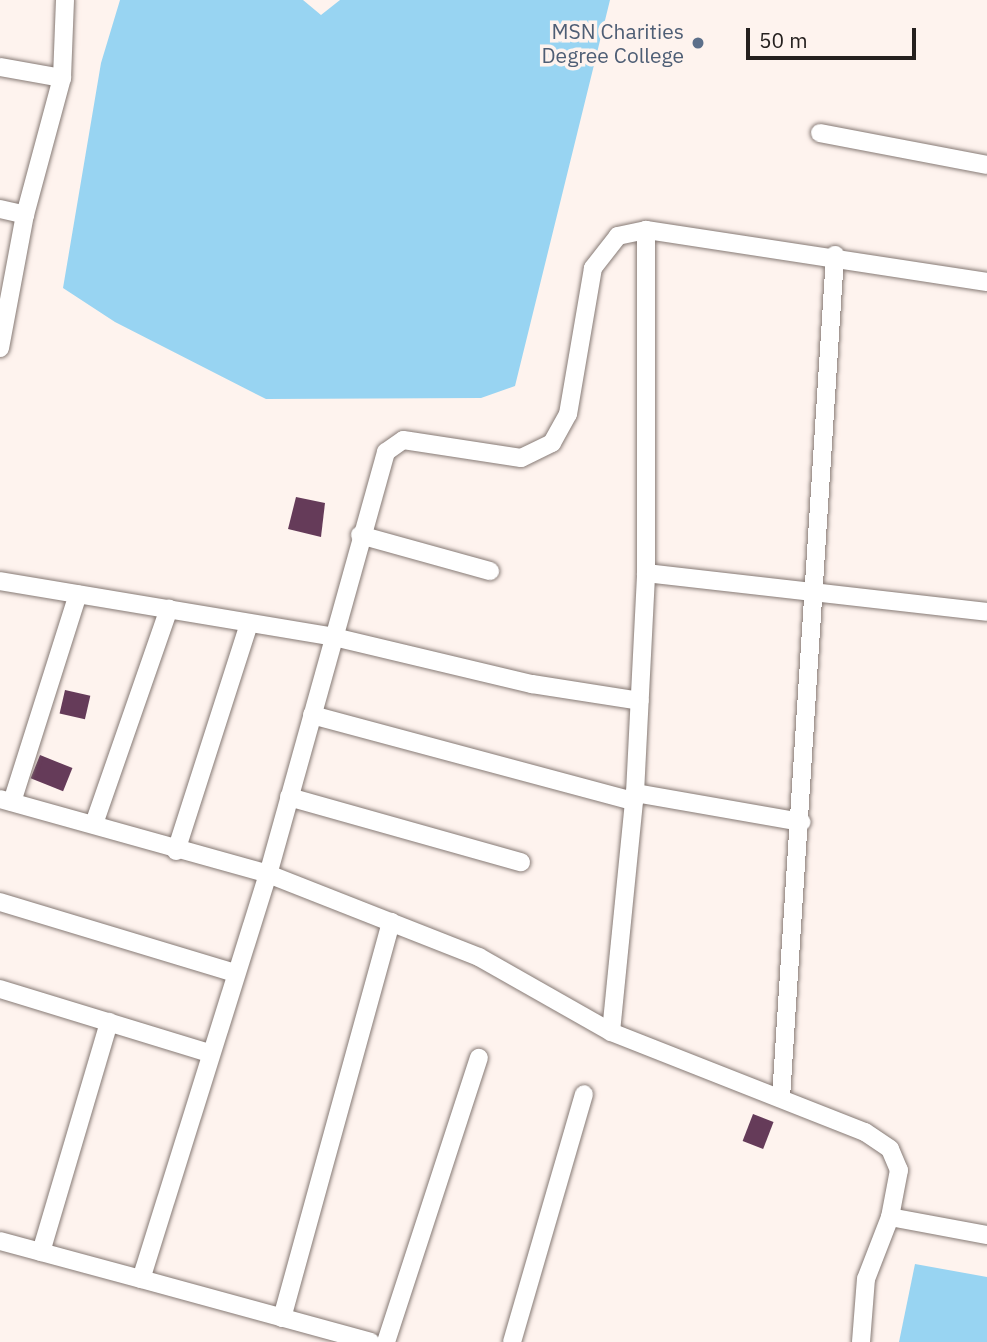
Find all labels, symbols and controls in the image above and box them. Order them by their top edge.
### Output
scale bar [749,14,919,58]
place label: MSN Charities Degree College [542,18,684,68]
text: 50 m [759,26,808,54]
marker: MSN Charities Degree College [690,35,706,51]

